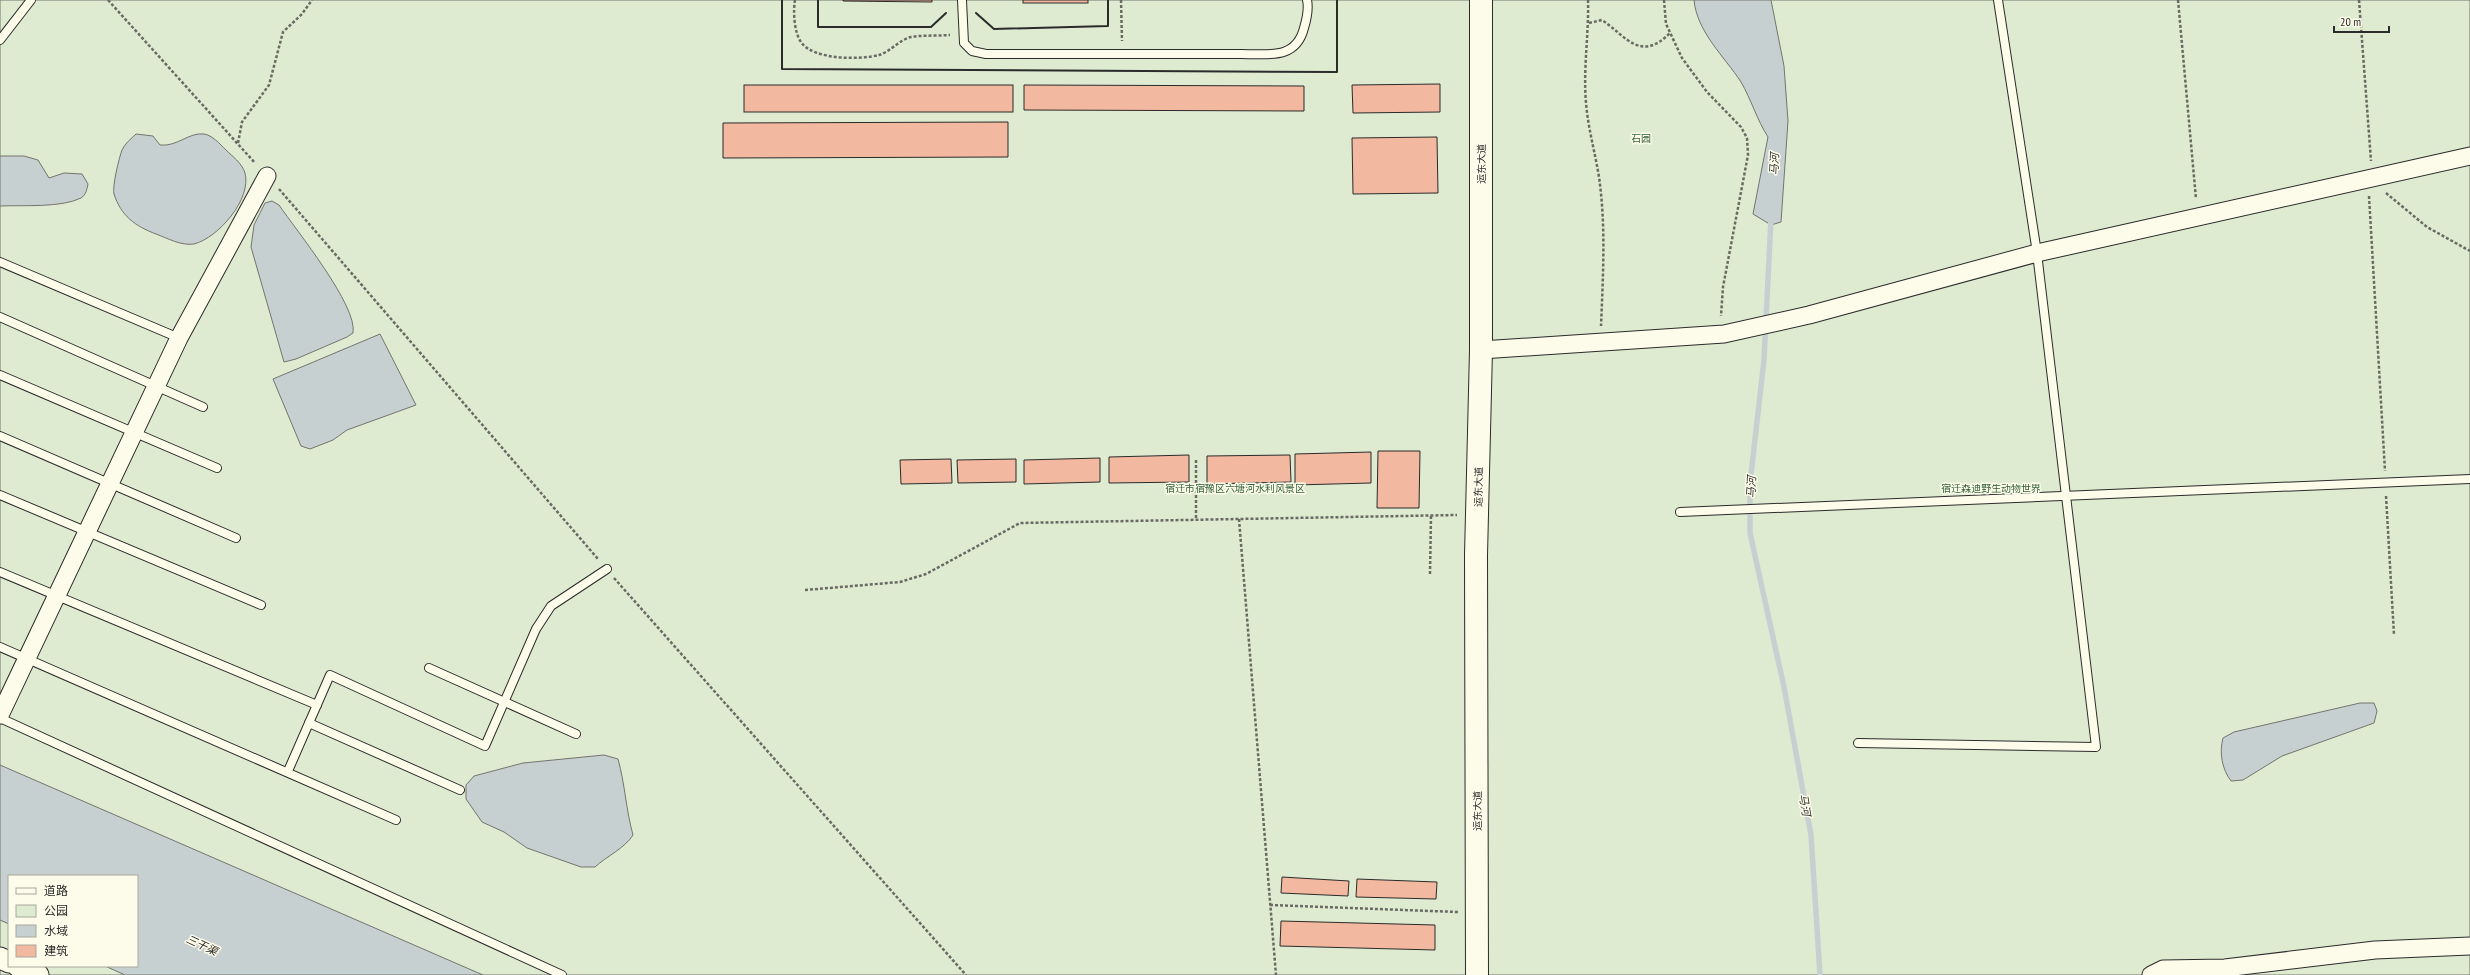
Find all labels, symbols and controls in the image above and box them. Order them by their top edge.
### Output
scale bar [2334,8,2389,34]
text: 20 m [2340,14,2361,29]
park label: 石园 [1631,132,1651,145]
street label: 运东大道 [1475,144,1488,184]
water label: 马河 [1766,151,1782,175]
street label: 运东大道 [1472,467,1485,507]
water label: 马河 [1743,474,1759,498]
park label: 宿迁市宿豫区六塘河水利风景区 [1165,482,1305,495]
park label: 宿迁森迪野生动物世界 [1941,482,2041,495]
street label: 运东大道 [1471,791,1484,831]
water label: 马河 [1796,793,1814,819]
legend [8,875,138,967]
text: 道路 [44,883,68,898]
text: 公园 [44,903,68,918]
text: 水域 [44,923,68,938]
water label: 三干渠 [184,932,222,959]
text: 建筑 [44,943,68,958]

